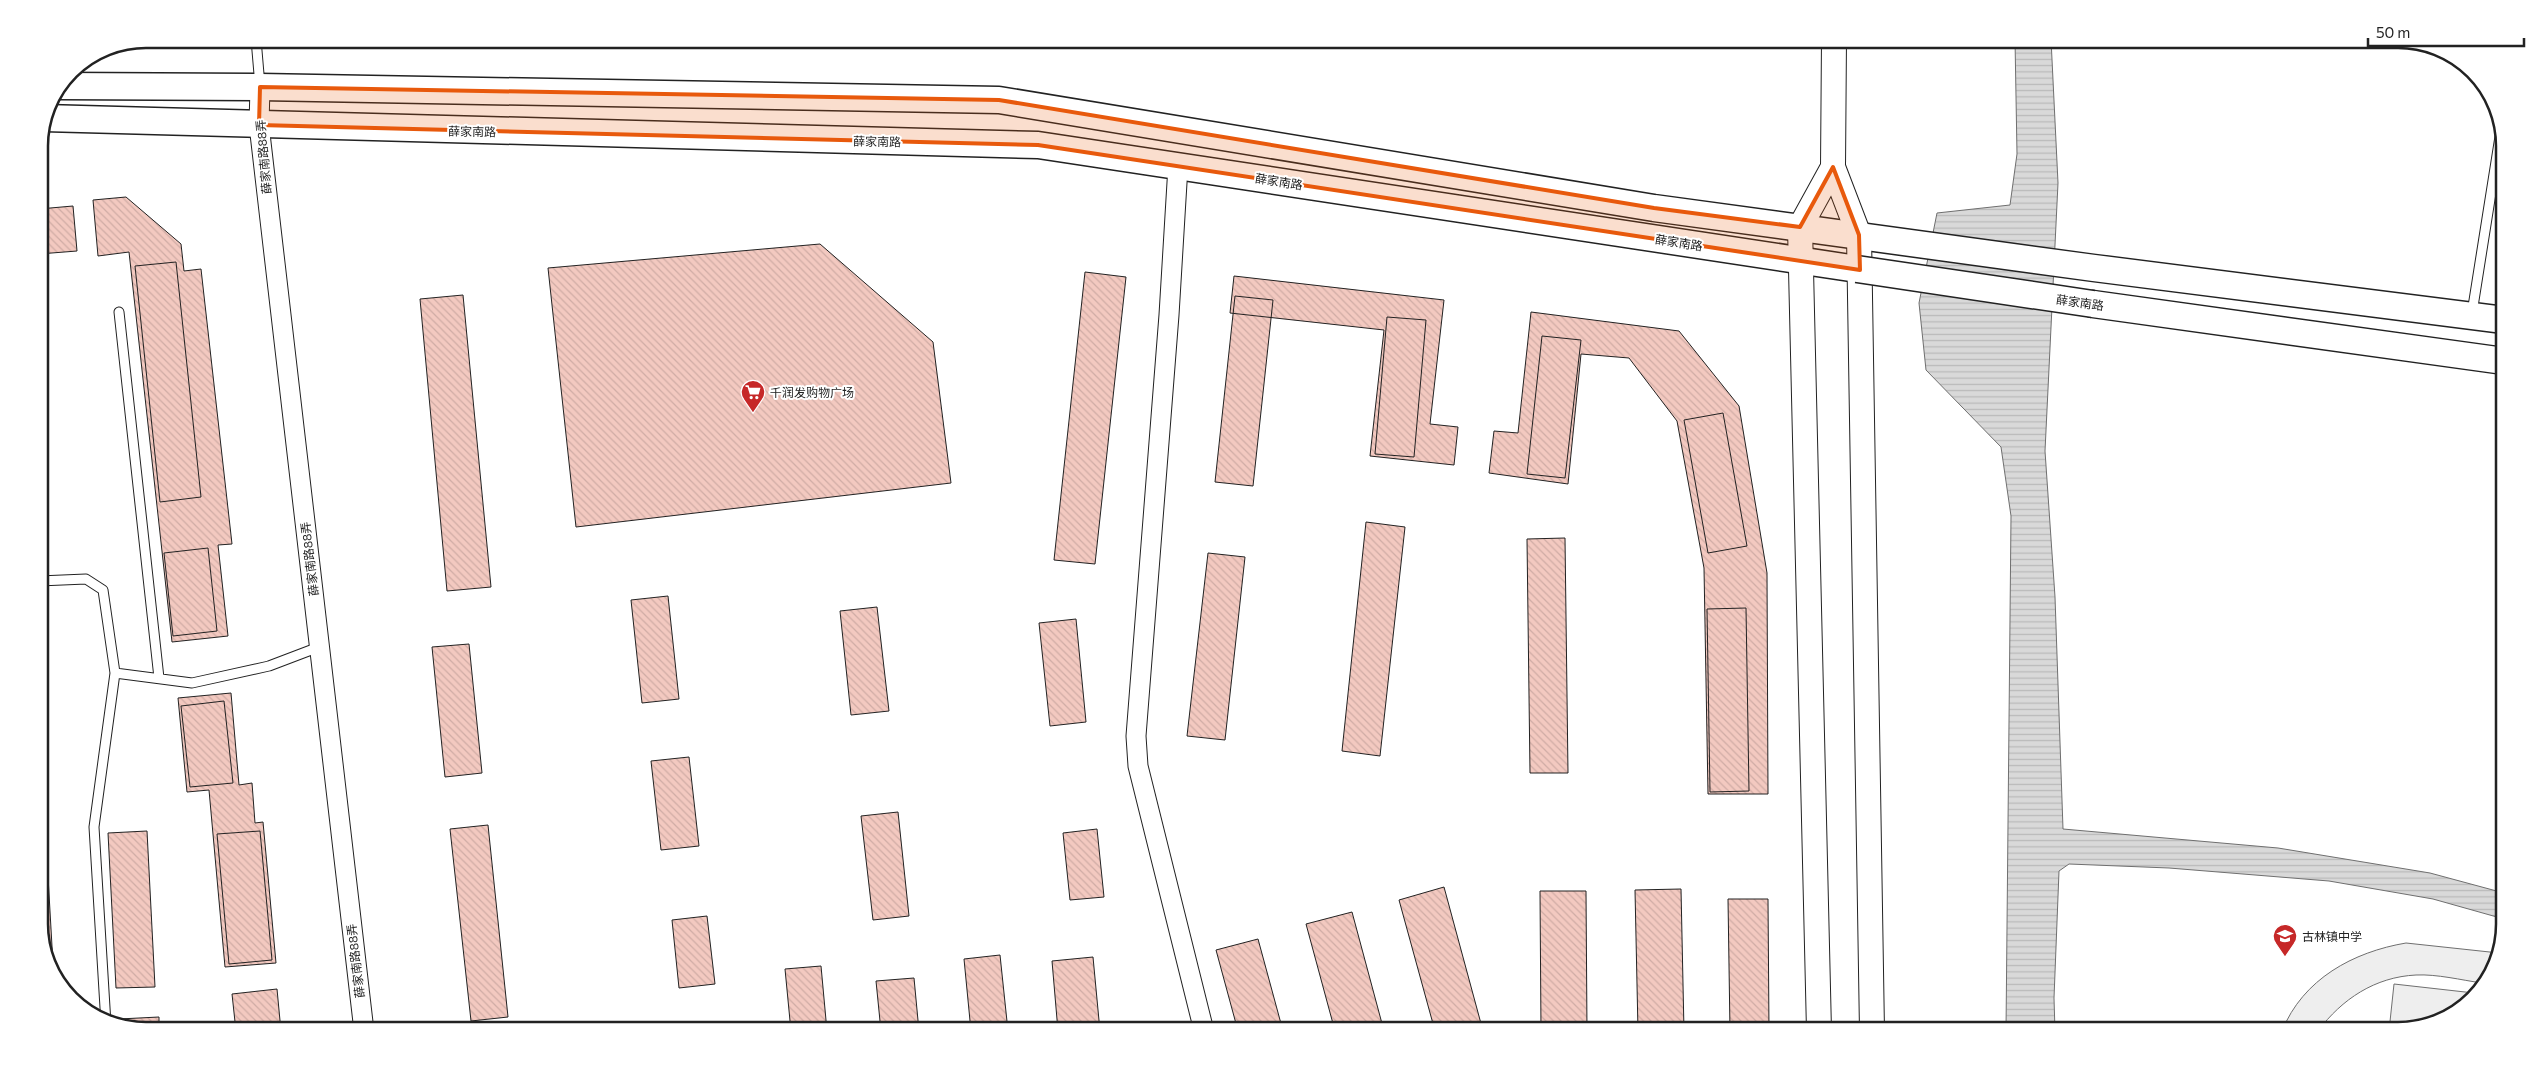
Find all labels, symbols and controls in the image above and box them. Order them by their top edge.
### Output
scale bar [2368,15,2524,47]
text: 50 m [2376,23,2410,41]
street label: 薛家南路88弄 [253,119,273,195]
street label: 薛家南路 [448,124,496,138]
street label: 薛家南路 [853,134,901,148]
street label: 薛家南路 [1254,170,1304,192]
street label: 薛家南路 [1654,231,1704,253]
street label: 薛家南路 [2055,292,2105,312]
supermarket icon: 千润发购物广场 [740,379,766,413]
place label: 千润发购物广场 [770,385,854,399]
street label: 薛家南路88弄 [298,521,320,597]
street label: 薛家南路88弄 [344,923,366,999]
school or university icon: 古林镇中学 [2272,923,2298,957]
place label: 古林镇中学 [2302,929,2362,943]

